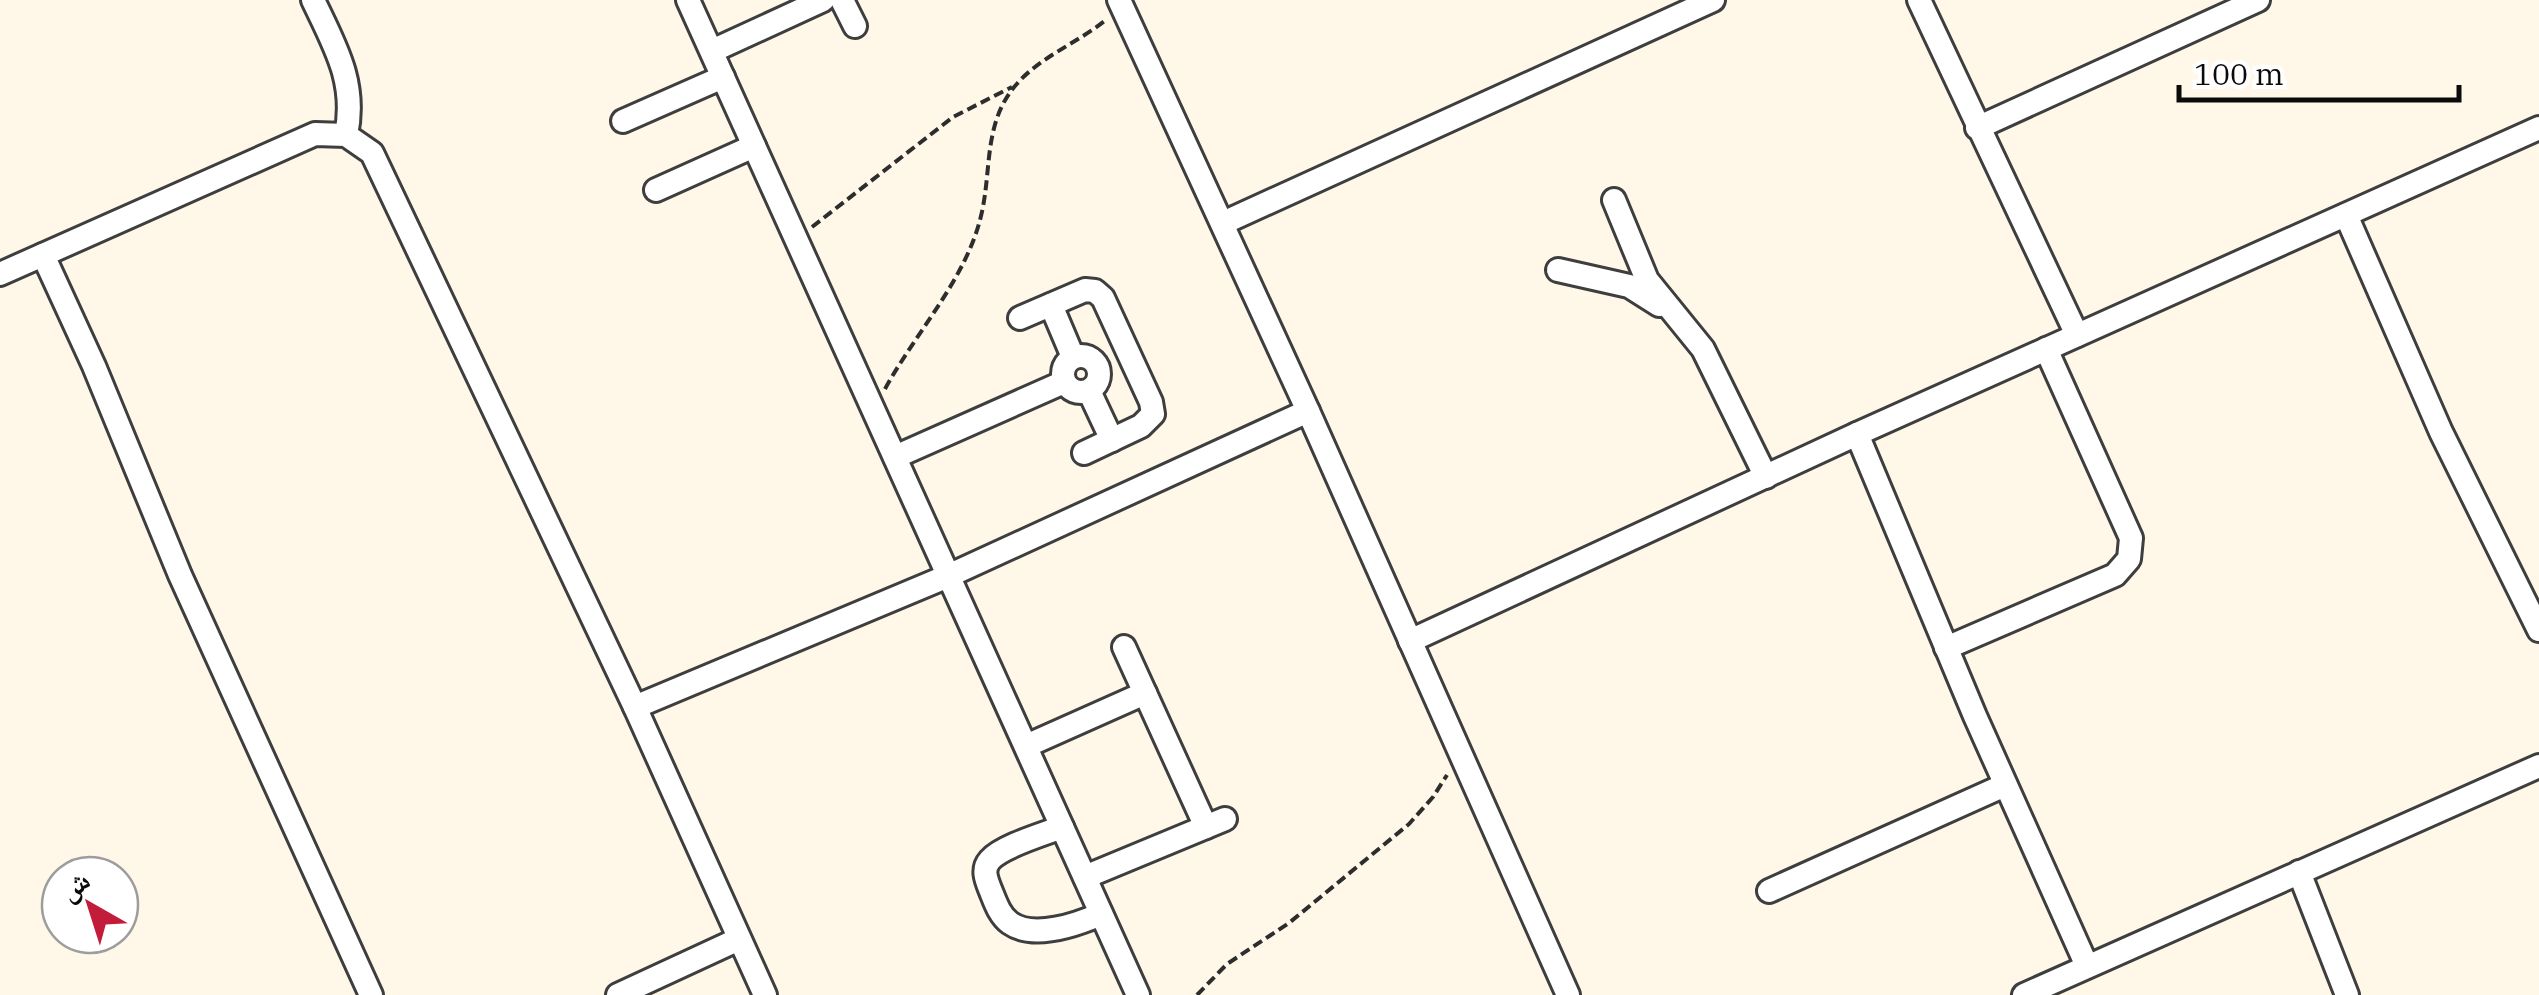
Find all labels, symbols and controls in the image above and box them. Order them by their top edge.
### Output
scale bar [2179,40,2459,102]
text: 100 m [2194,54,2284,93]
north arrow [40,855,140,955]
text: ش [51,861,97,909]

